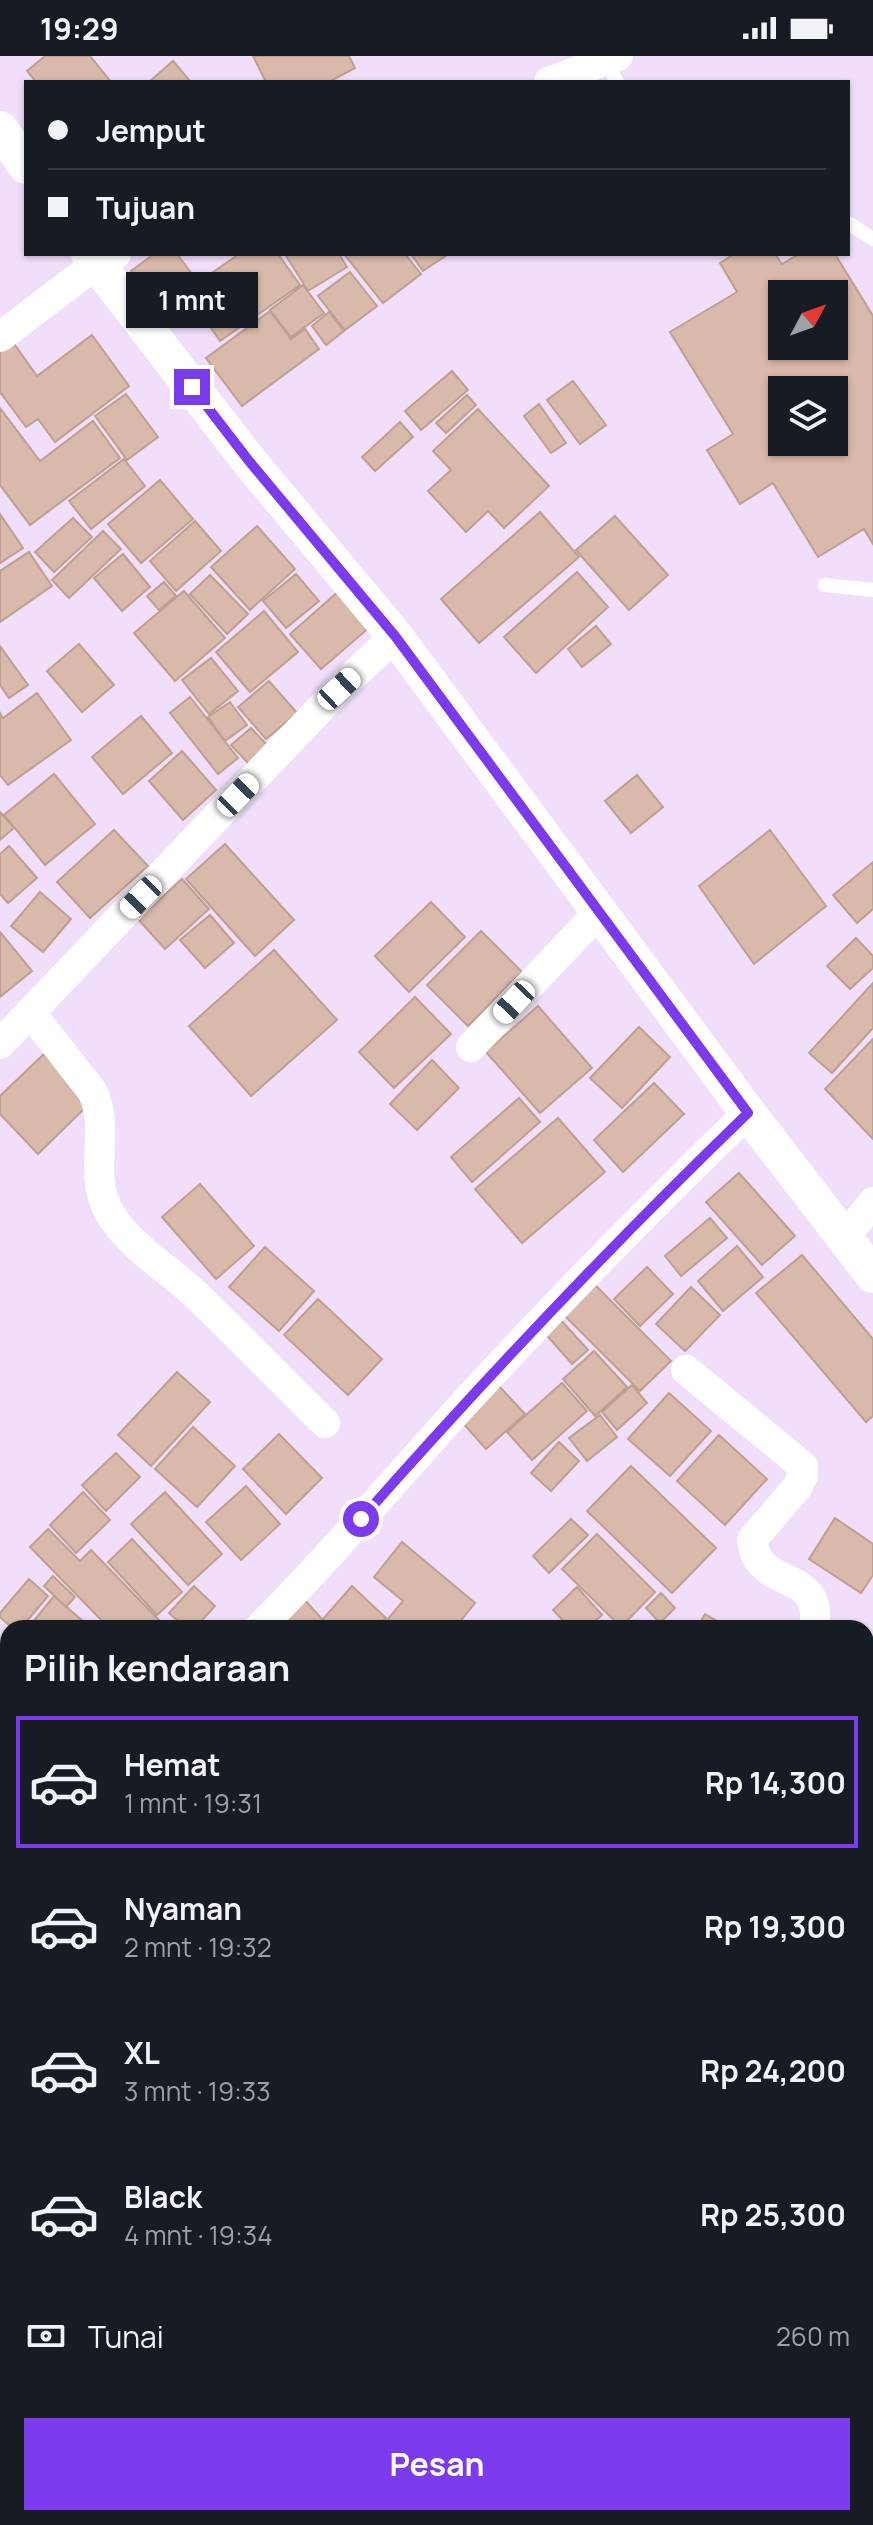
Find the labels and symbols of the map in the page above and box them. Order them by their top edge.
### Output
callout: 1 mnt [126,271,258,327]
north arrow [768,280,848,360]
route end [174,369,210,405]
car [313,664,365,714]
car [213,769,263,821]
car [116,871,166,923]
car [489,976,539,1028]
route start [343,1501,379,1537]

